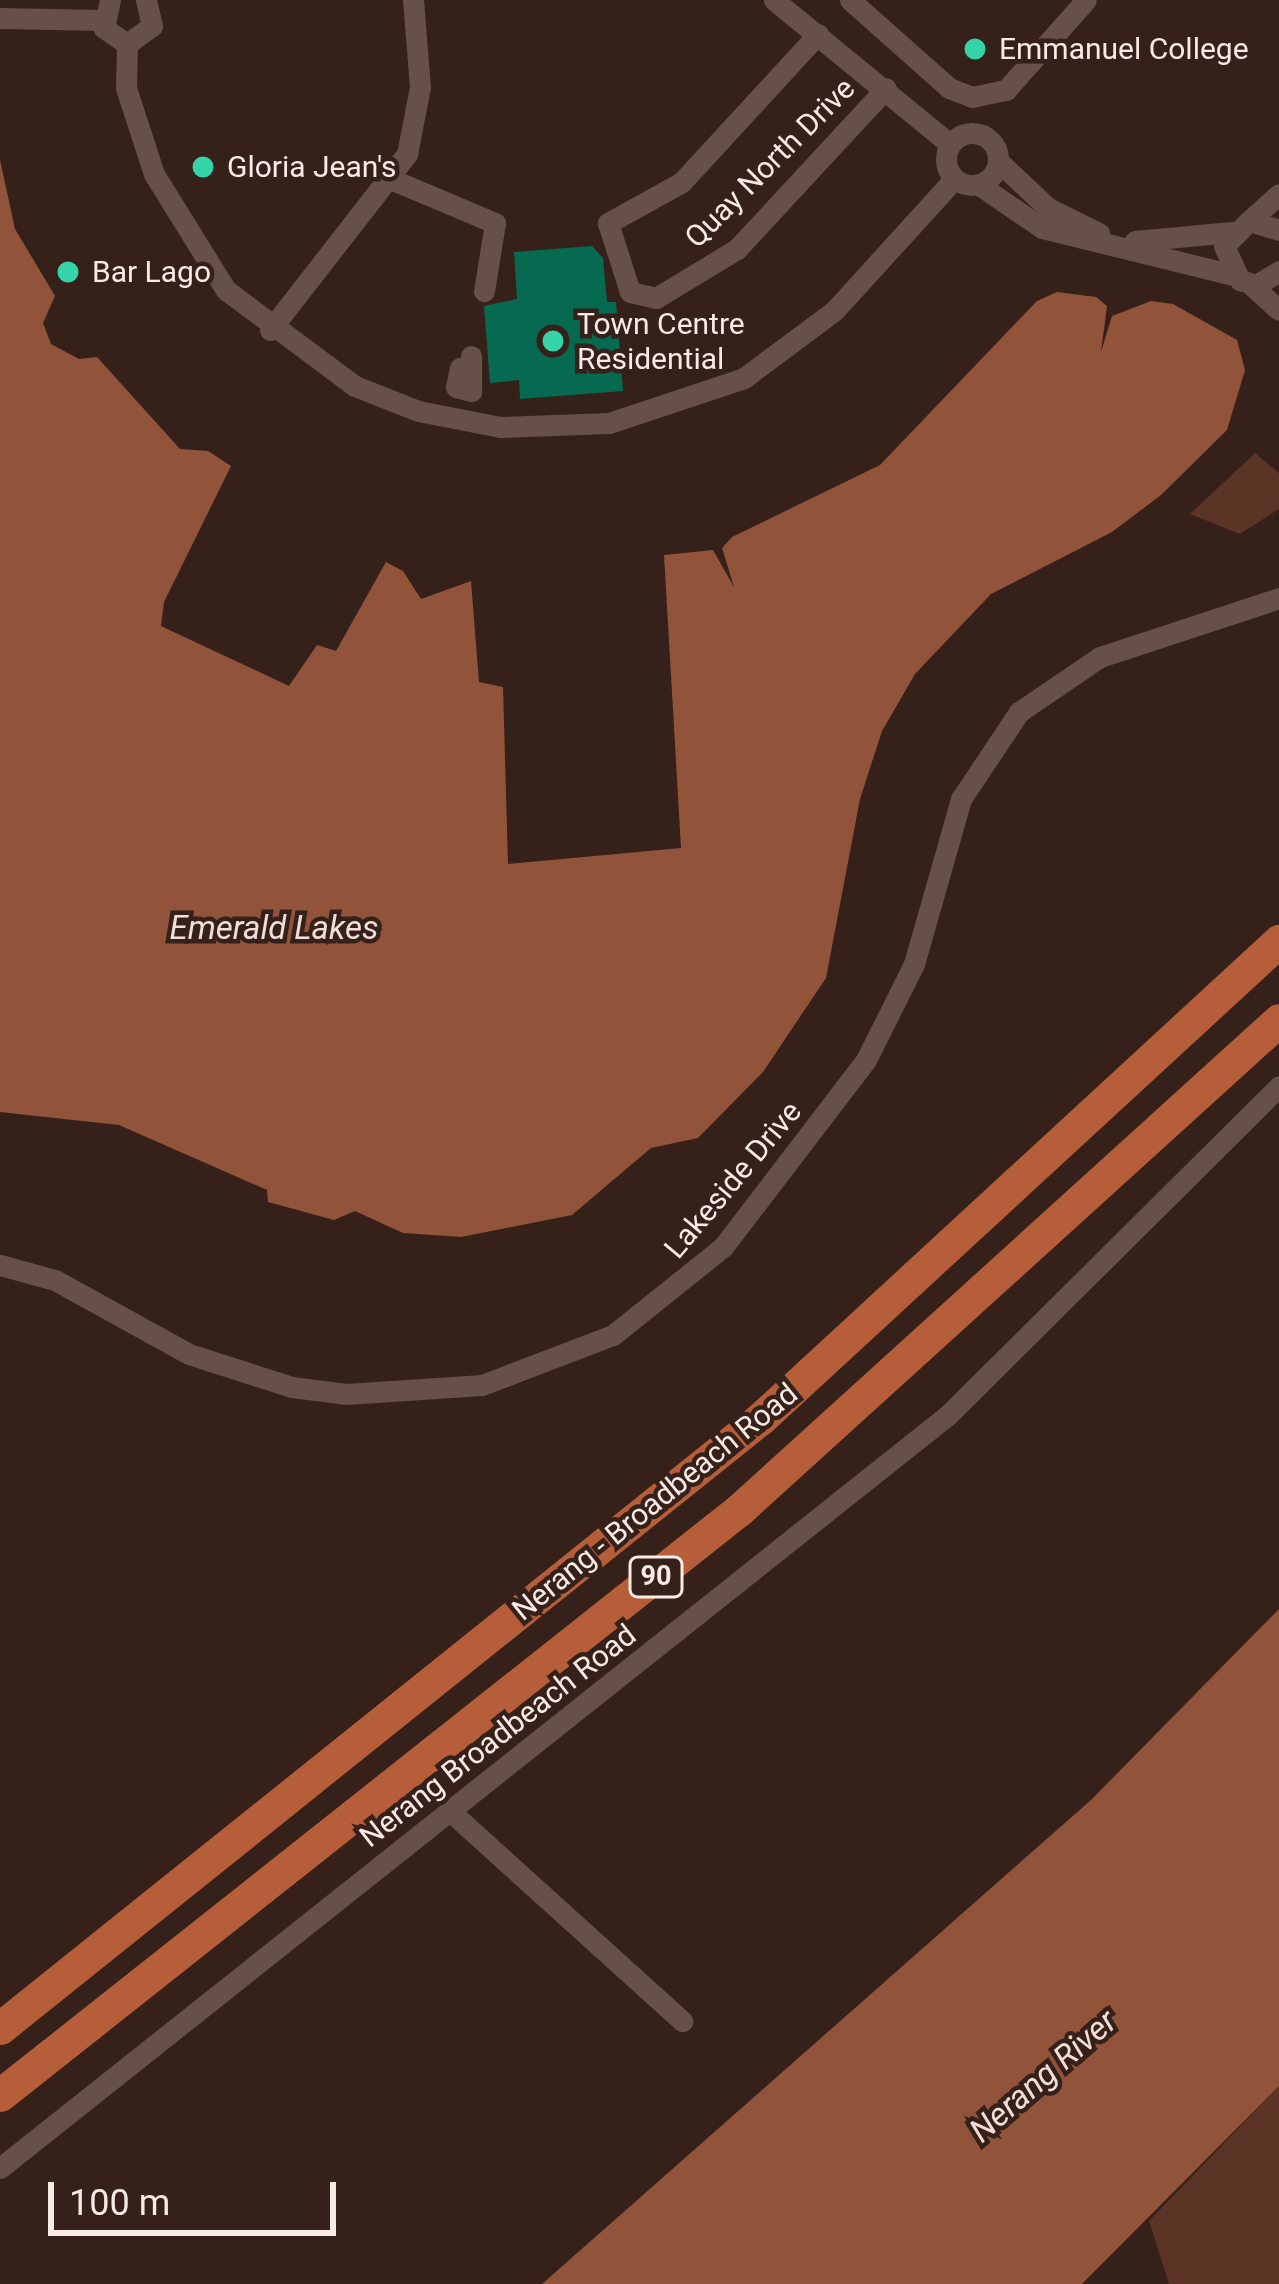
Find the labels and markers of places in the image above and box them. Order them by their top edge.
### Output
place label: Emmanuel College [999,31,1249,67]
marker: Emmanuel College [962,36,988,62]
place label: Gloria Jean's [227,149,396,185]
marker: Gloria Jean's [190,154,216,180]
place label: Bar Lago [92,254,211,290]
marker: Bar Lago [55,259,81,285]
place label: Town Centre Residential [577,306,745,376]
marker: Town Centre Residential [540,328,566,354]

